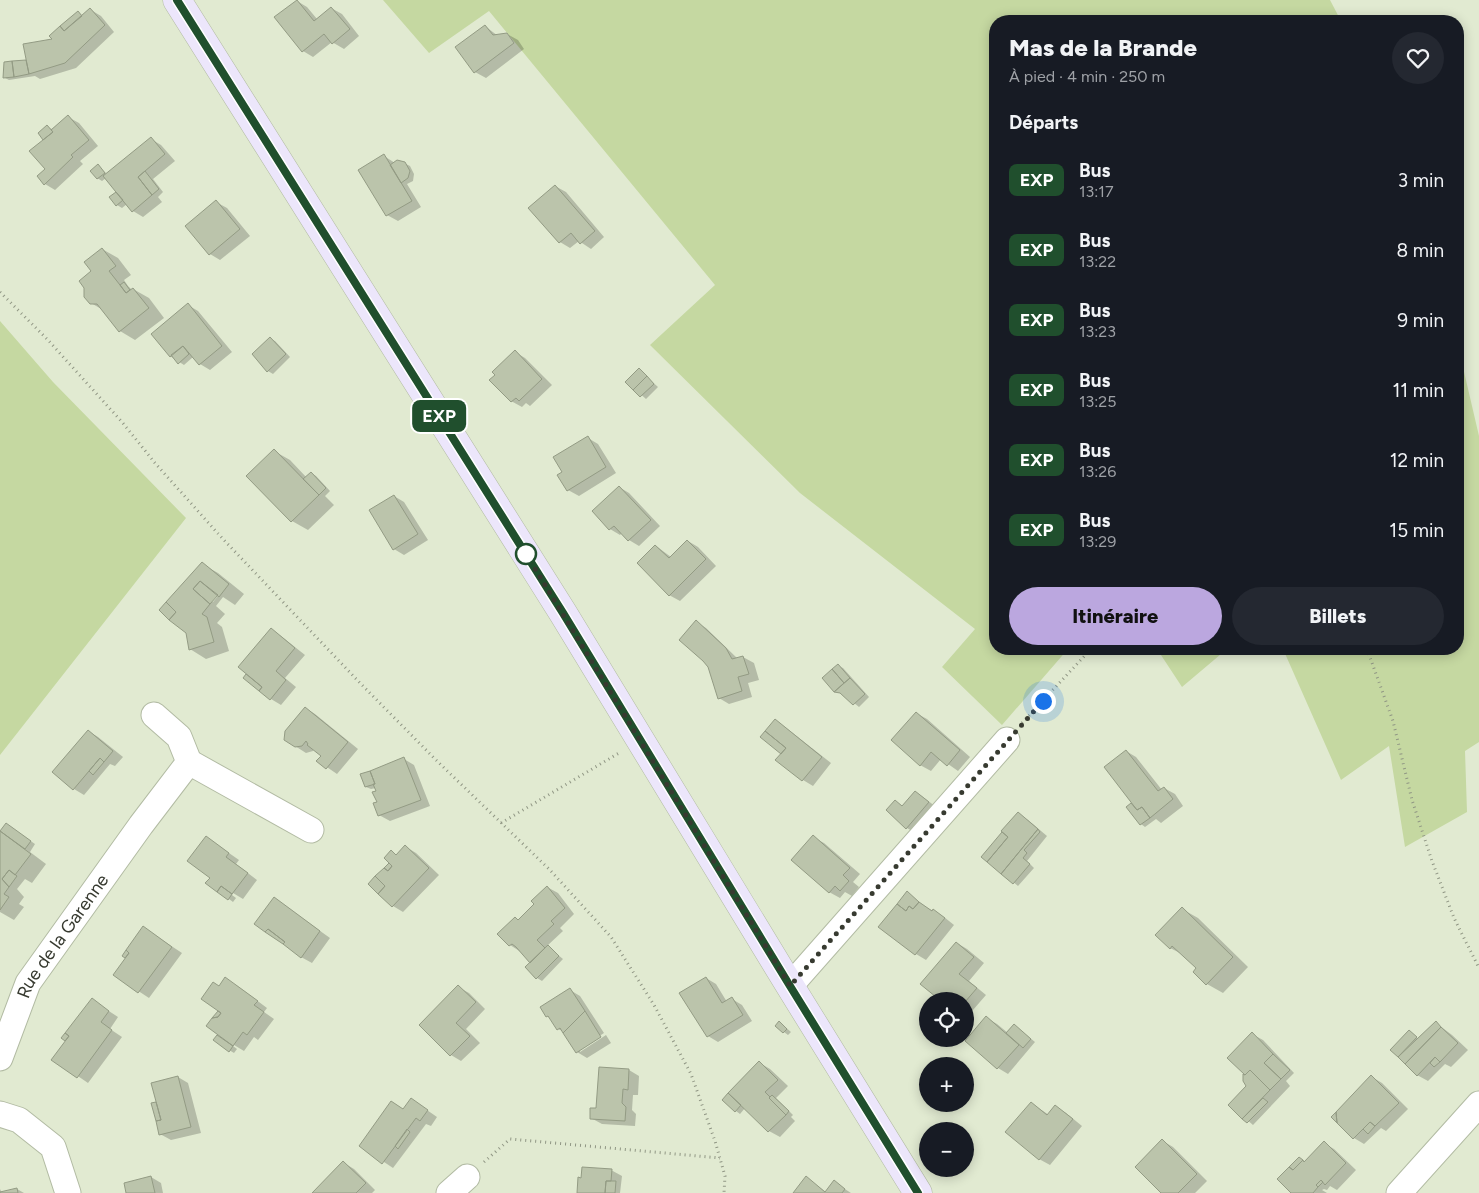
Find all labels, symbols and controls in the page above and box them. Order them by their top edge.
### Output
button: heart [1392,32,1444,84]
text: Mas de la Brande [1009,33,1197,62]
text: À pied · 4 min · 250 m [1009,67,1165,86]
text: Départs [1009,111,1078,134]
text: Bus [1079,159,1110,182]
text: EXP [1020,169,1053,191]
text: 3 min [1398,169,1444,192]
text: 13:17 [1079,182,1114,201]
text: Bus [1079,229,1110,252]
text: EXP [1020,239,1053,261]
text: 8 min [1396,239,1444,262]
text: 13:22 [1079,252,1116,271]
text: Bus [1079,299,1110,322]
text: EXP [1020,309,1053,331]
text: 9 min [1397,309,1444,332]
text: 13:23 [1079,322,1116,341]
text: Bus [1079,369,1110,392]
text: EXP [1020,379,1053,401]
text: 11 min [1392,379,1444,402]
text: 13:25 [1079,392,1117,411]
line badge: EXP [410,400,468,432]
text: EXP [422,405,456,427]
text: Bus [1079,439,1110,462]
text: EXP [1020,449,1053,471]
text: 12 min [1390,449,1444,472]
text: 13:26 [1079,462,1116,481]
text: Bus [1079,509,1110,532]
text: EXP [1020,519,1053,541]
text: 15 min [1389,519,1444,542]
text: 13:29 [1079,532,1116,551]
unlabelled marker [515,543,537,565]
button: Itinéraire [1009,587,1222,645]
button: Billets [1232,587,1444,645]
your location [1031,689,1056,714]
street label: Rue de la Garenne [12,870,113,1001]
map controls [919,992,974,1177]
button: locate [919,992,974,1047]
button: + [919,1057,974,1112]
button: − [919,1122,974,1177]

